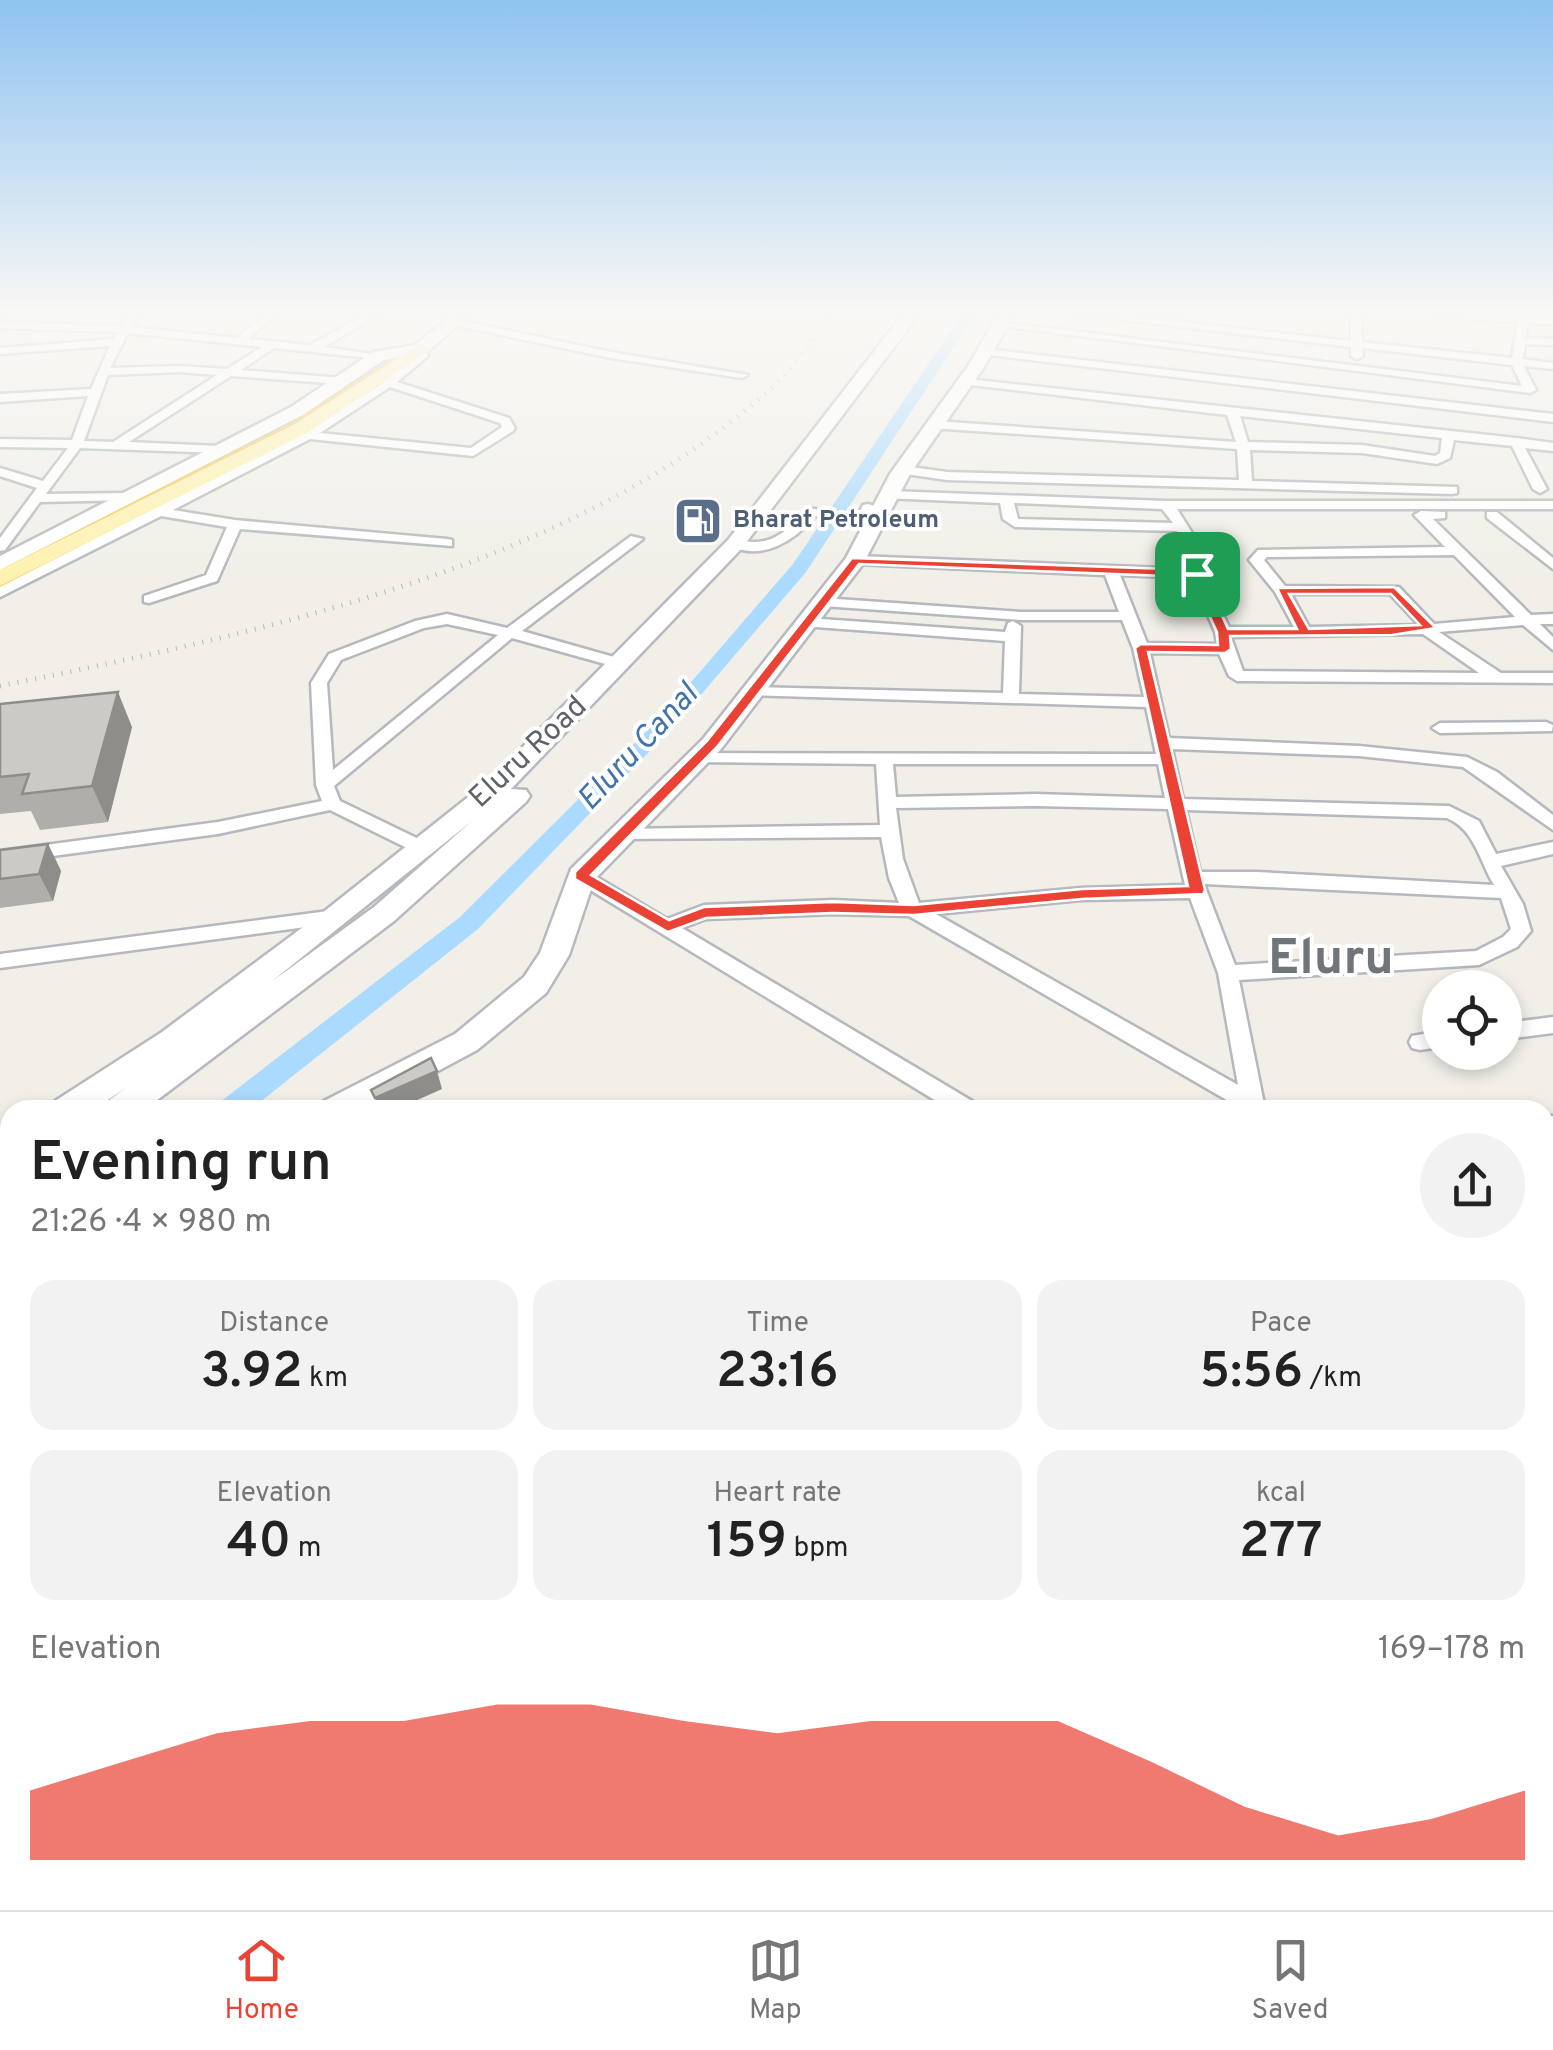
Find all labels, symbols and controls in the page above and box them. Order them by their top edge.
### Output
fuel station icon: Bharat Petroleum [672,495,724,547]
place label: Bharat Petroleum [733,505,939,537]
pin [1155,532,1240,617]
icon: arrive [1170,547,1225,602]
water label: Eluru Canal [570,675,709,820]
street label: Eluru Road [462,689,596,817]
district label: Eluru [1268,929,1394,992]
map controls [1422,970,1522,1070]
button: locate [1422,970,1522,1070]
text: Evening run [30,1130,332,1200]
button: share [1420,1133,1525,1238]
text: 21:26 · 4 × 980 m [30,1203,272,1243]
text: Distance [219,1306,329,1342]
text: Time [746,1306,809,1342]
text: Pace [1250,1306,1312,1342]
text: 3.92 [200,1342,302,1405]
text: 23:16 [716,1342,839,1405]
text: 5:56 [1200,1342,1303,1405]
text: km [302,1361,348,1397]
text: /km [1303,1361,1362,1397]
text: Elevation [217,1476,332,1512]
text: Heart rate [713,1476,842,1512]
text: kcal [1256,1476,1306,1512]
text: 40 [227,1512,291,1575]
text: 159 [706,1512,787,1575]
text: 277 [1239,1512,1323,1575]
text: m [291,1531,322,1567]
text: bpm [787,1531,849,1567]
text: Elevation [30,1630,162,1670]
text: 169–178 m [1378,1630,1525,1670]
tab: Home [224,1933,299,2029]
tab: Map [748,1933,803,2029]
tab: Saved [1252,1933,1329,2029]

